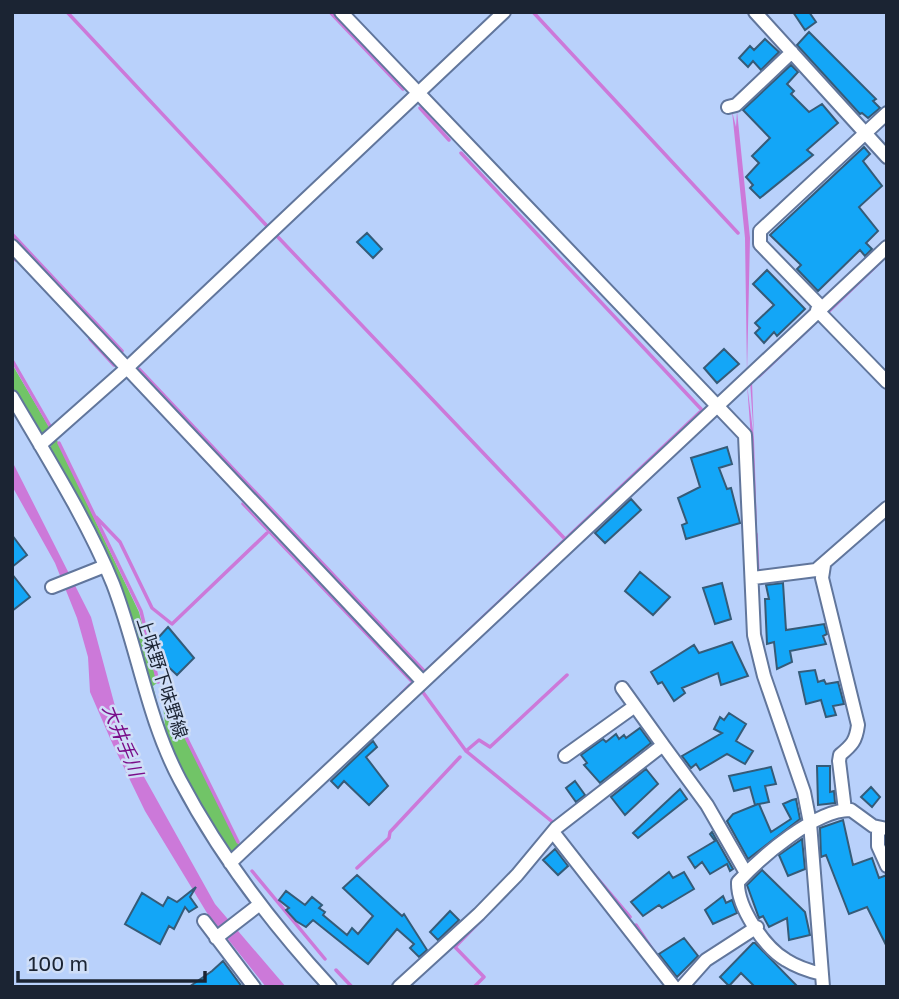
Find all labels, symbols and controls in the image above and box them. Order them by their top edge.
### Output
street label: 上味野下味野線 [133,614,193,741]
water label: 大井手川 [99,700,149,781]
scale bar [18,940,205,984]
text: 100 m [28,950,88,976]

